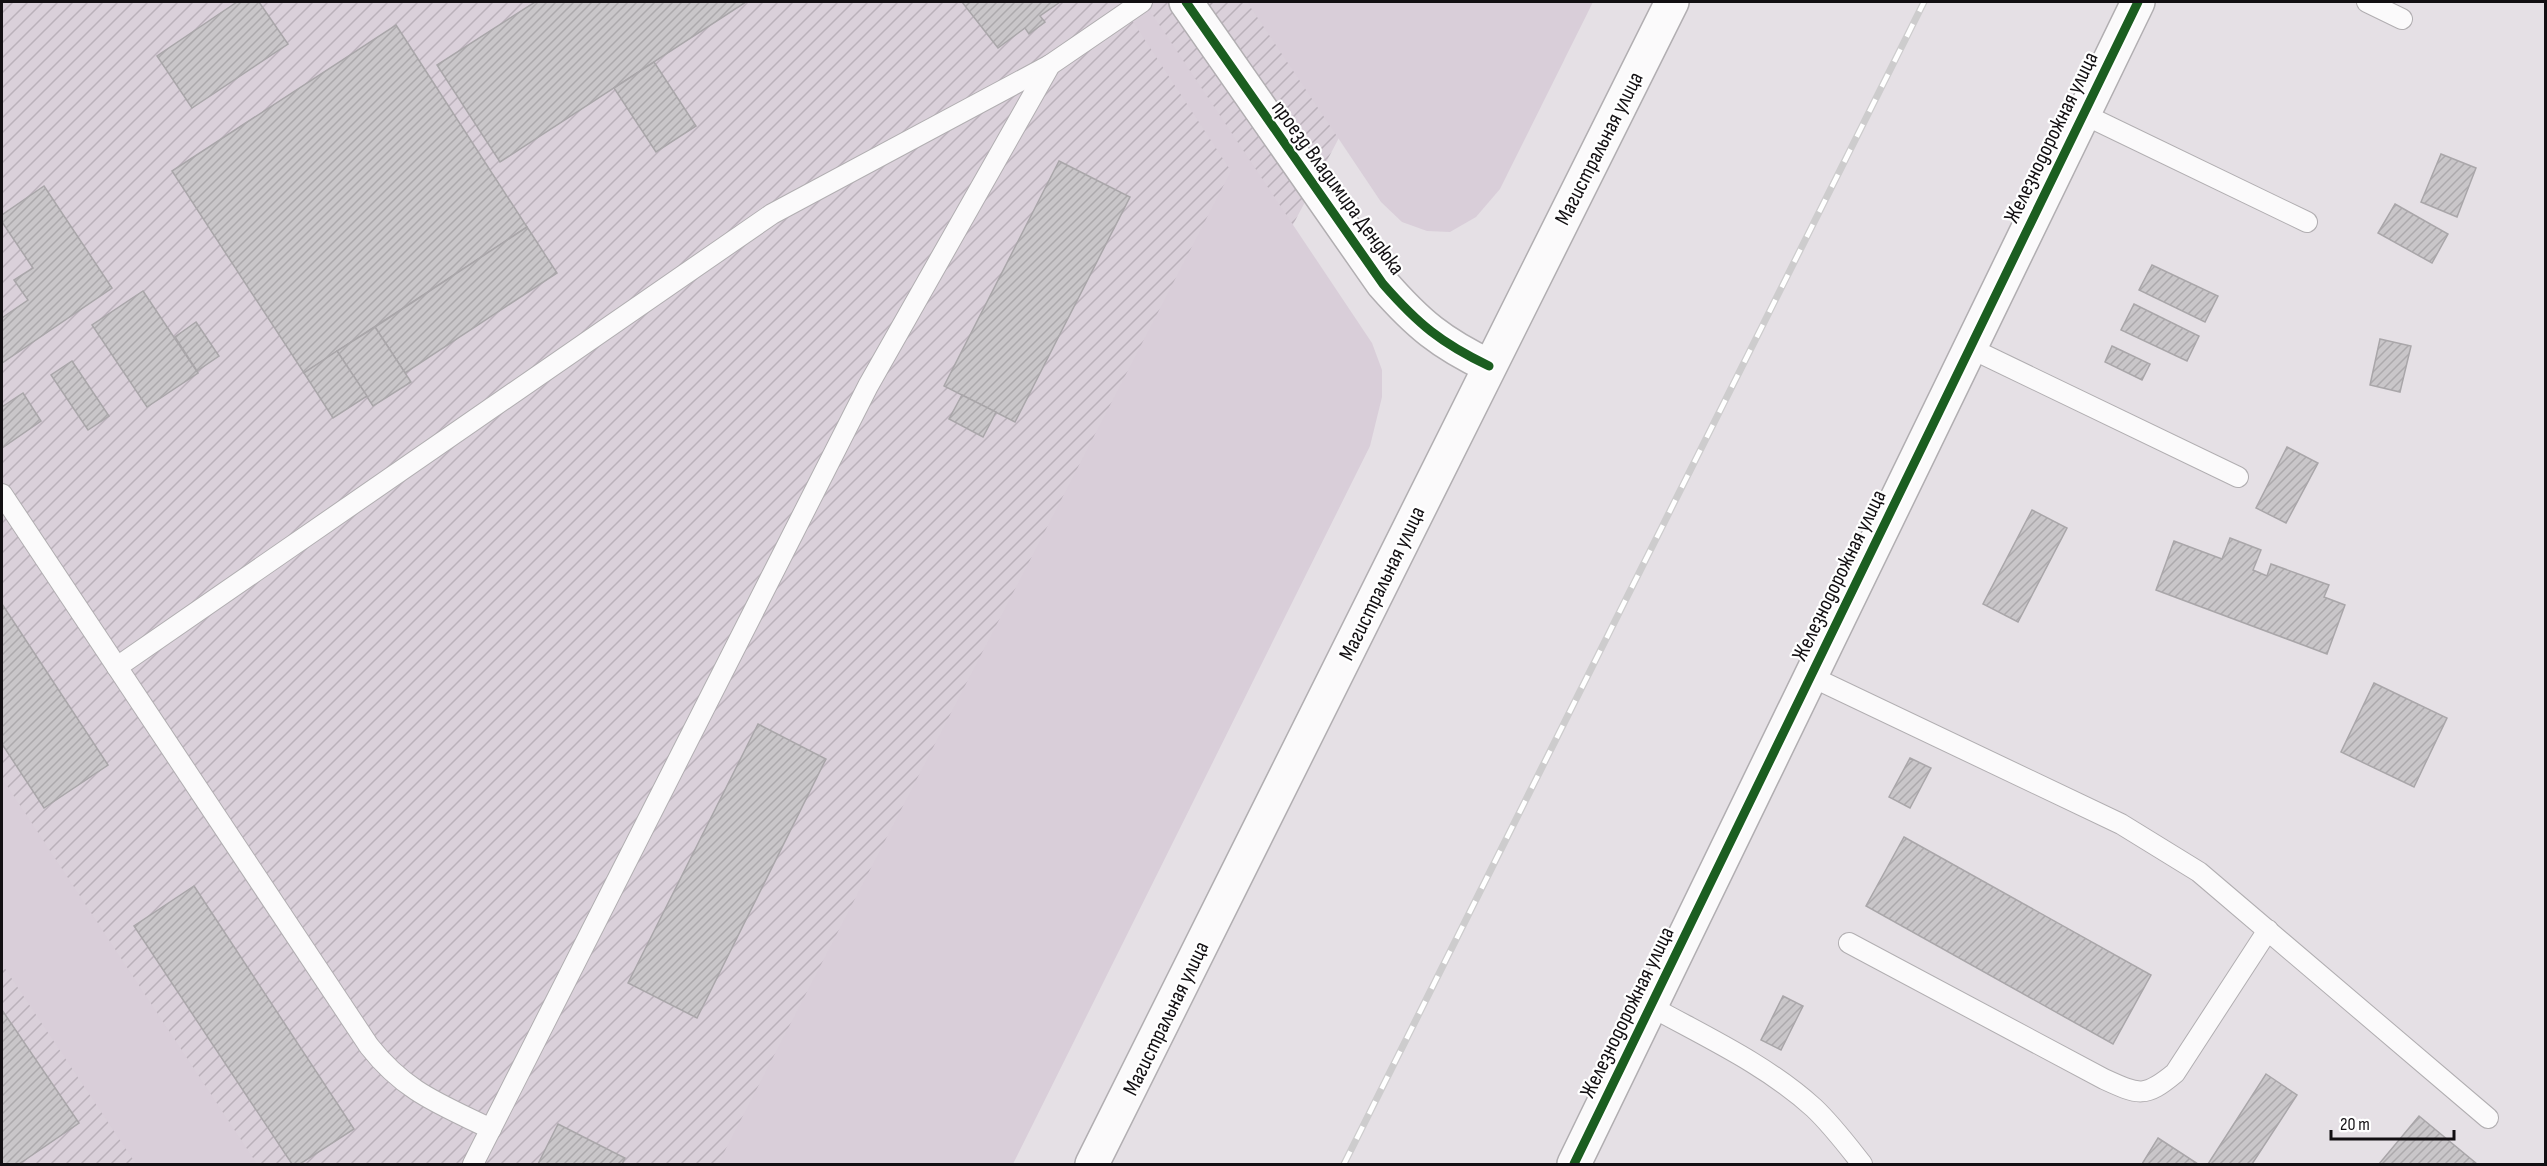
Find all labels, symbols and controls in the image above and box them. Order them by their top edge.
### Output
street label: Железнодорожная улица [1998,48,2104,228]
street label: Магистральная улица [1549,68,1650,230]
street label: проезд Владимира Дендюка [1265,95,1410,281]
street label: Железнодорожная улица [1786,486,1892,666]
street label: Магистральная улица [1333,502,1431,665]
street label: Железнодорожная улица [1574,923,1680,1103]
street label: Магистральная улица [1117,937,1215,1100]
scale bar [2331,1103,2454,1141]
text: 20 m [2340,1114,2370,1135]

